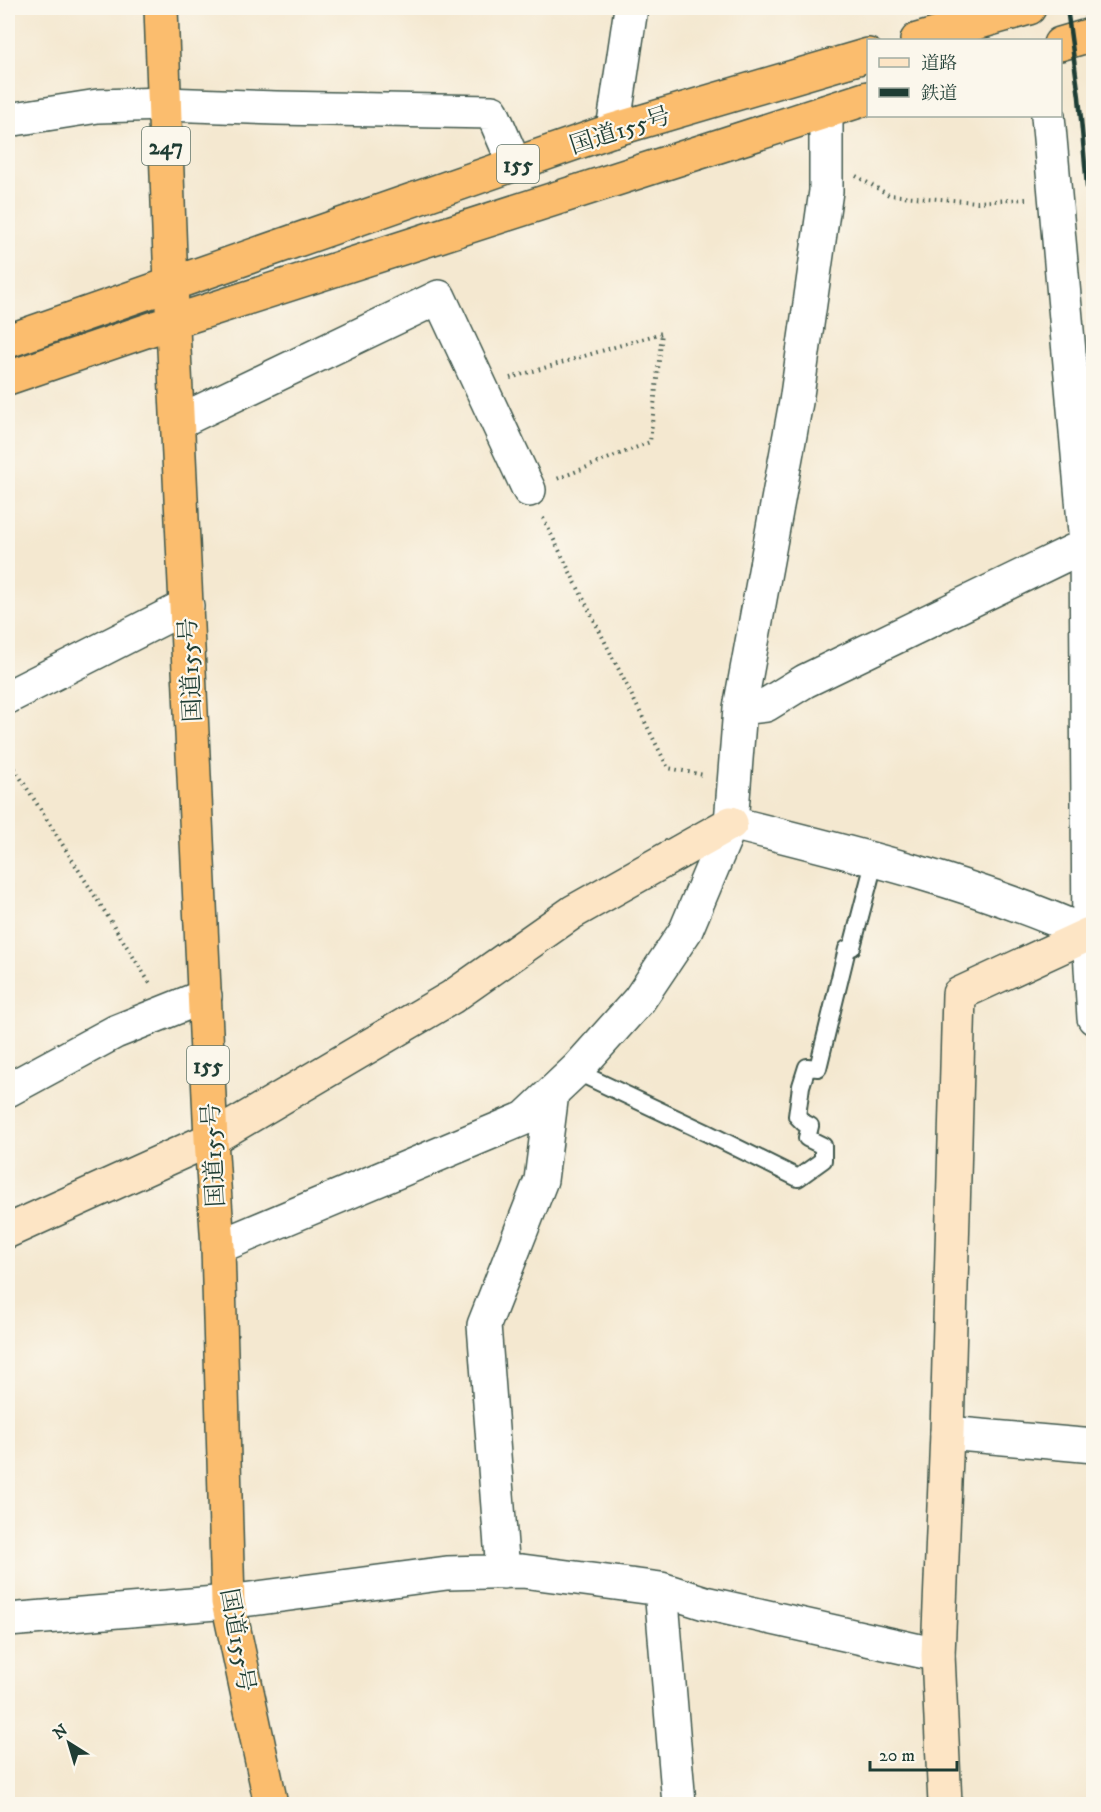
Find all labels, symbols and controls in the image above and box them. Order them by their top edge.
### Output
legend [867,39,1062,117]
text: 道路 [921,53,957,75]
text: 鉄道 [921,83,957,105]
street label: 国道155号 [566,101,675,161]
road number: 247 [142,127,190,165]
road number: 155 [497,145,539,183]
street label: 国道155号 [173,617,209,723]
road number: 155 [187,1046,229,1084]
street label: 国道155号 [196,1102,232,1208]
street label: 国道155号 [213,1586,261,1694]
north arrow [39,1713,99,1773]
text: N [49,1720,72,1744]
scale bar [870,1734,957,1772]
text: 20 m [879,1745,915,1767]

